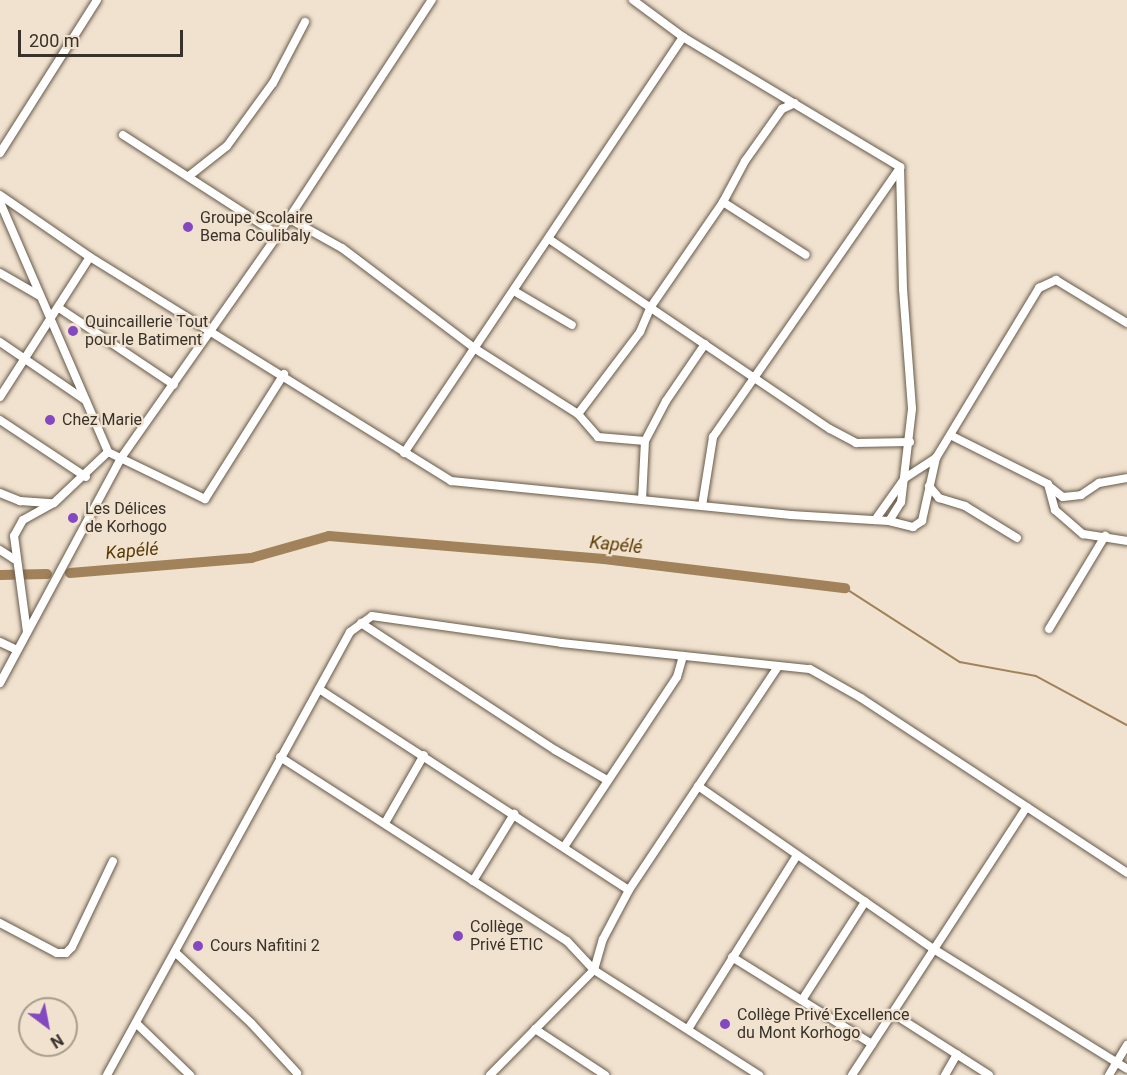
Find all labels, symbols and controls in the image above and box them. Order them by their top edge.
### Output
scale bar [21,18,186,56]
text: 200 m [29,30,80,51]
place label: Groupe Scolaire Bema Coulibaly [200,208,313,246]
marker: Groupe Scolaire Bema Coulibaly [181,220,195,234]
place label: Quincaillerie Tout pour le Batiment [85,312,209,350]
marker: Quincaillerie Tout pour le Batiment [66,324,80,338]
place label: Chez Marie [62,410,142,430]
marker: Chez Marie [43,413,57,427]
place label: Les Délices de Korhogo [85,499,167,537]
marker: Les Délices de Korhogo [66,511,80,525]
water label: Kapélé [589,531,643,559]
water label: Kapélé [105,538,159,564]
place label: Collège Privé ETIC [470,917,543,955]
marker: Collège Privé ETIC [451,929,465,943]
place label: Cours Nafitini 2 [210,936,320,956]
marker: Cours Nafitini 2 [191,939,205,953]
north arrow [18,997,78,1057]
place label: Collège Privé Excellence du Mont Korhogo [737,1005,909,1043]
marker: Collège Privé Excellence du Mont Korhogo [718,1017,732,1031]
text: N [47,1030,67,1052]

